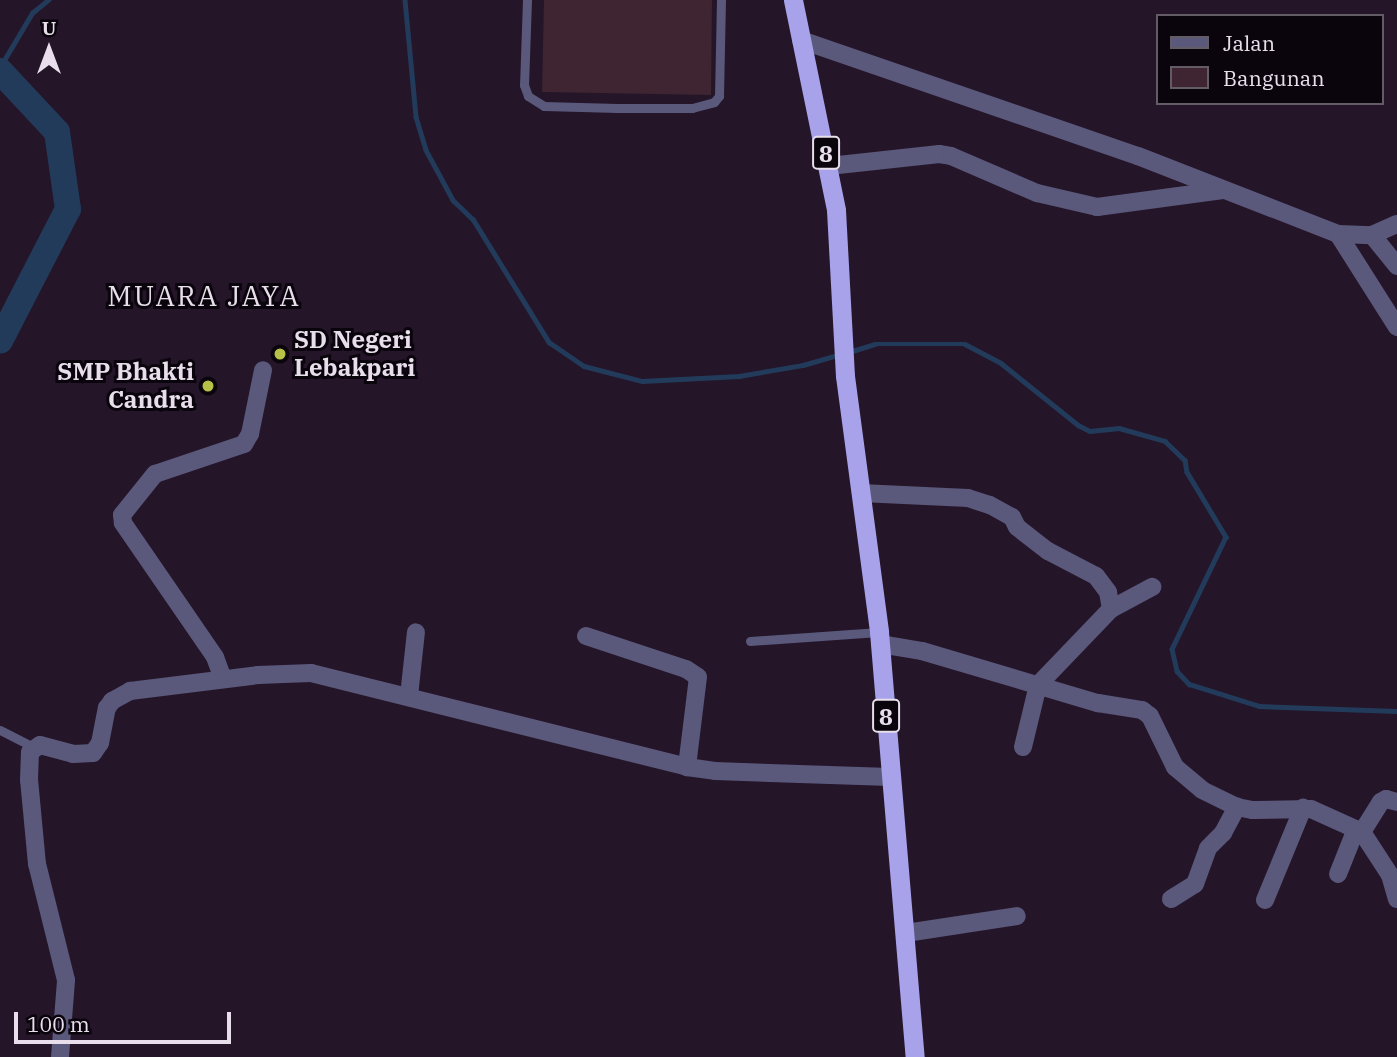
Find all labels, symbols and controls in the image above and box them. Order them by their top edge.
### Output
north arrow [14,14,84,84]
legend [1156,14,1383,105]
text: U [42,16,56,40]
text: Jalan [1223,29,1275,57]
text: Bangunan [1223,64,1325,92]
road number: 8 [812,134,840,172]
district label: MUARA JAYA [109,279,299,313]
place label: SD Negeri Lebakpari [294,326,415,382]
marker: SD Negeri Lebakpari [272,346,288,362]
place label: SMP Bhakti Candra [57,358,194,414]
marker: SMP Bhakti Candra [200,378,216,394]
road number: 8 [872,696,900,736]
scale bar [18,998,234,1042]
text: 100 m [27,1010,90,1038]

